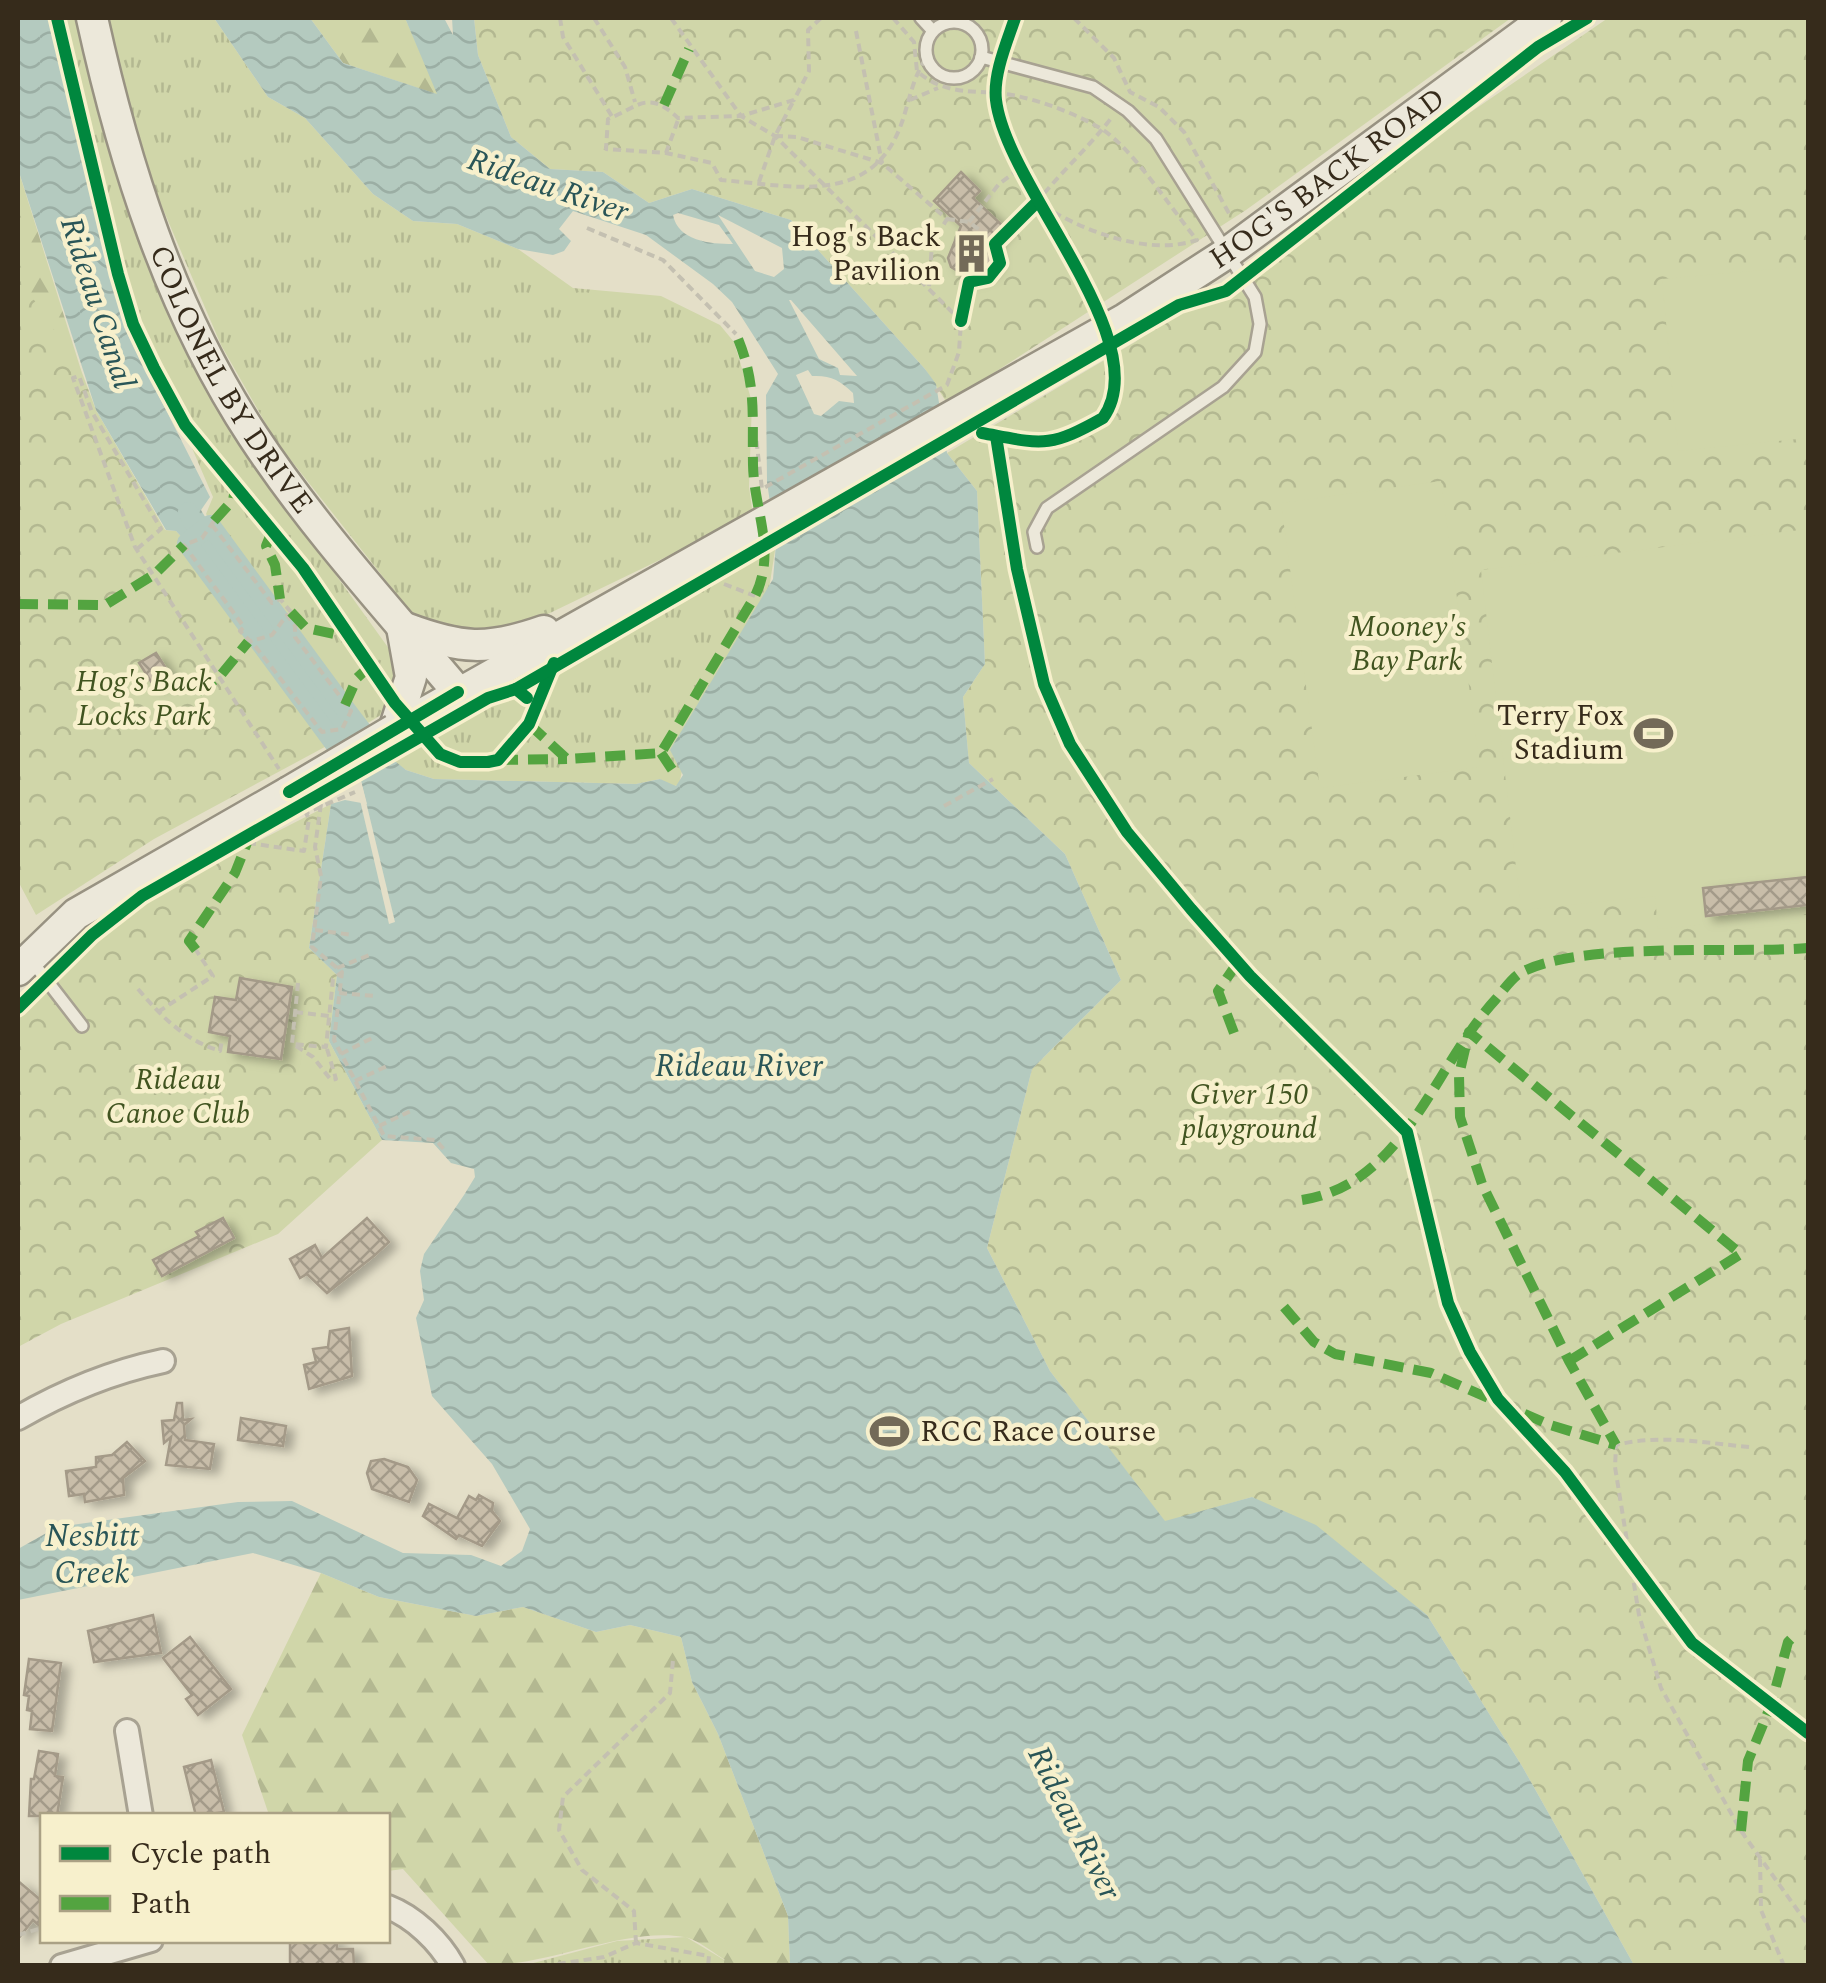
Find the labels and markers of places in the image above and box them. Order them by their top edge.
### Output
place label: Hog's Back Pavilion [791,214,941,294]
building icon: Hog's Back Pavilion [950,233,992,275]
place label: Terry Fox Stadium [1497,693,1624,773]
sports icon: Terry Fox Stadium [1633,712,1675,754]
place label: RCC Race Course [920,1409,1156,1455]
sports icon: RCC Race Course [869,1411,911,1453]

